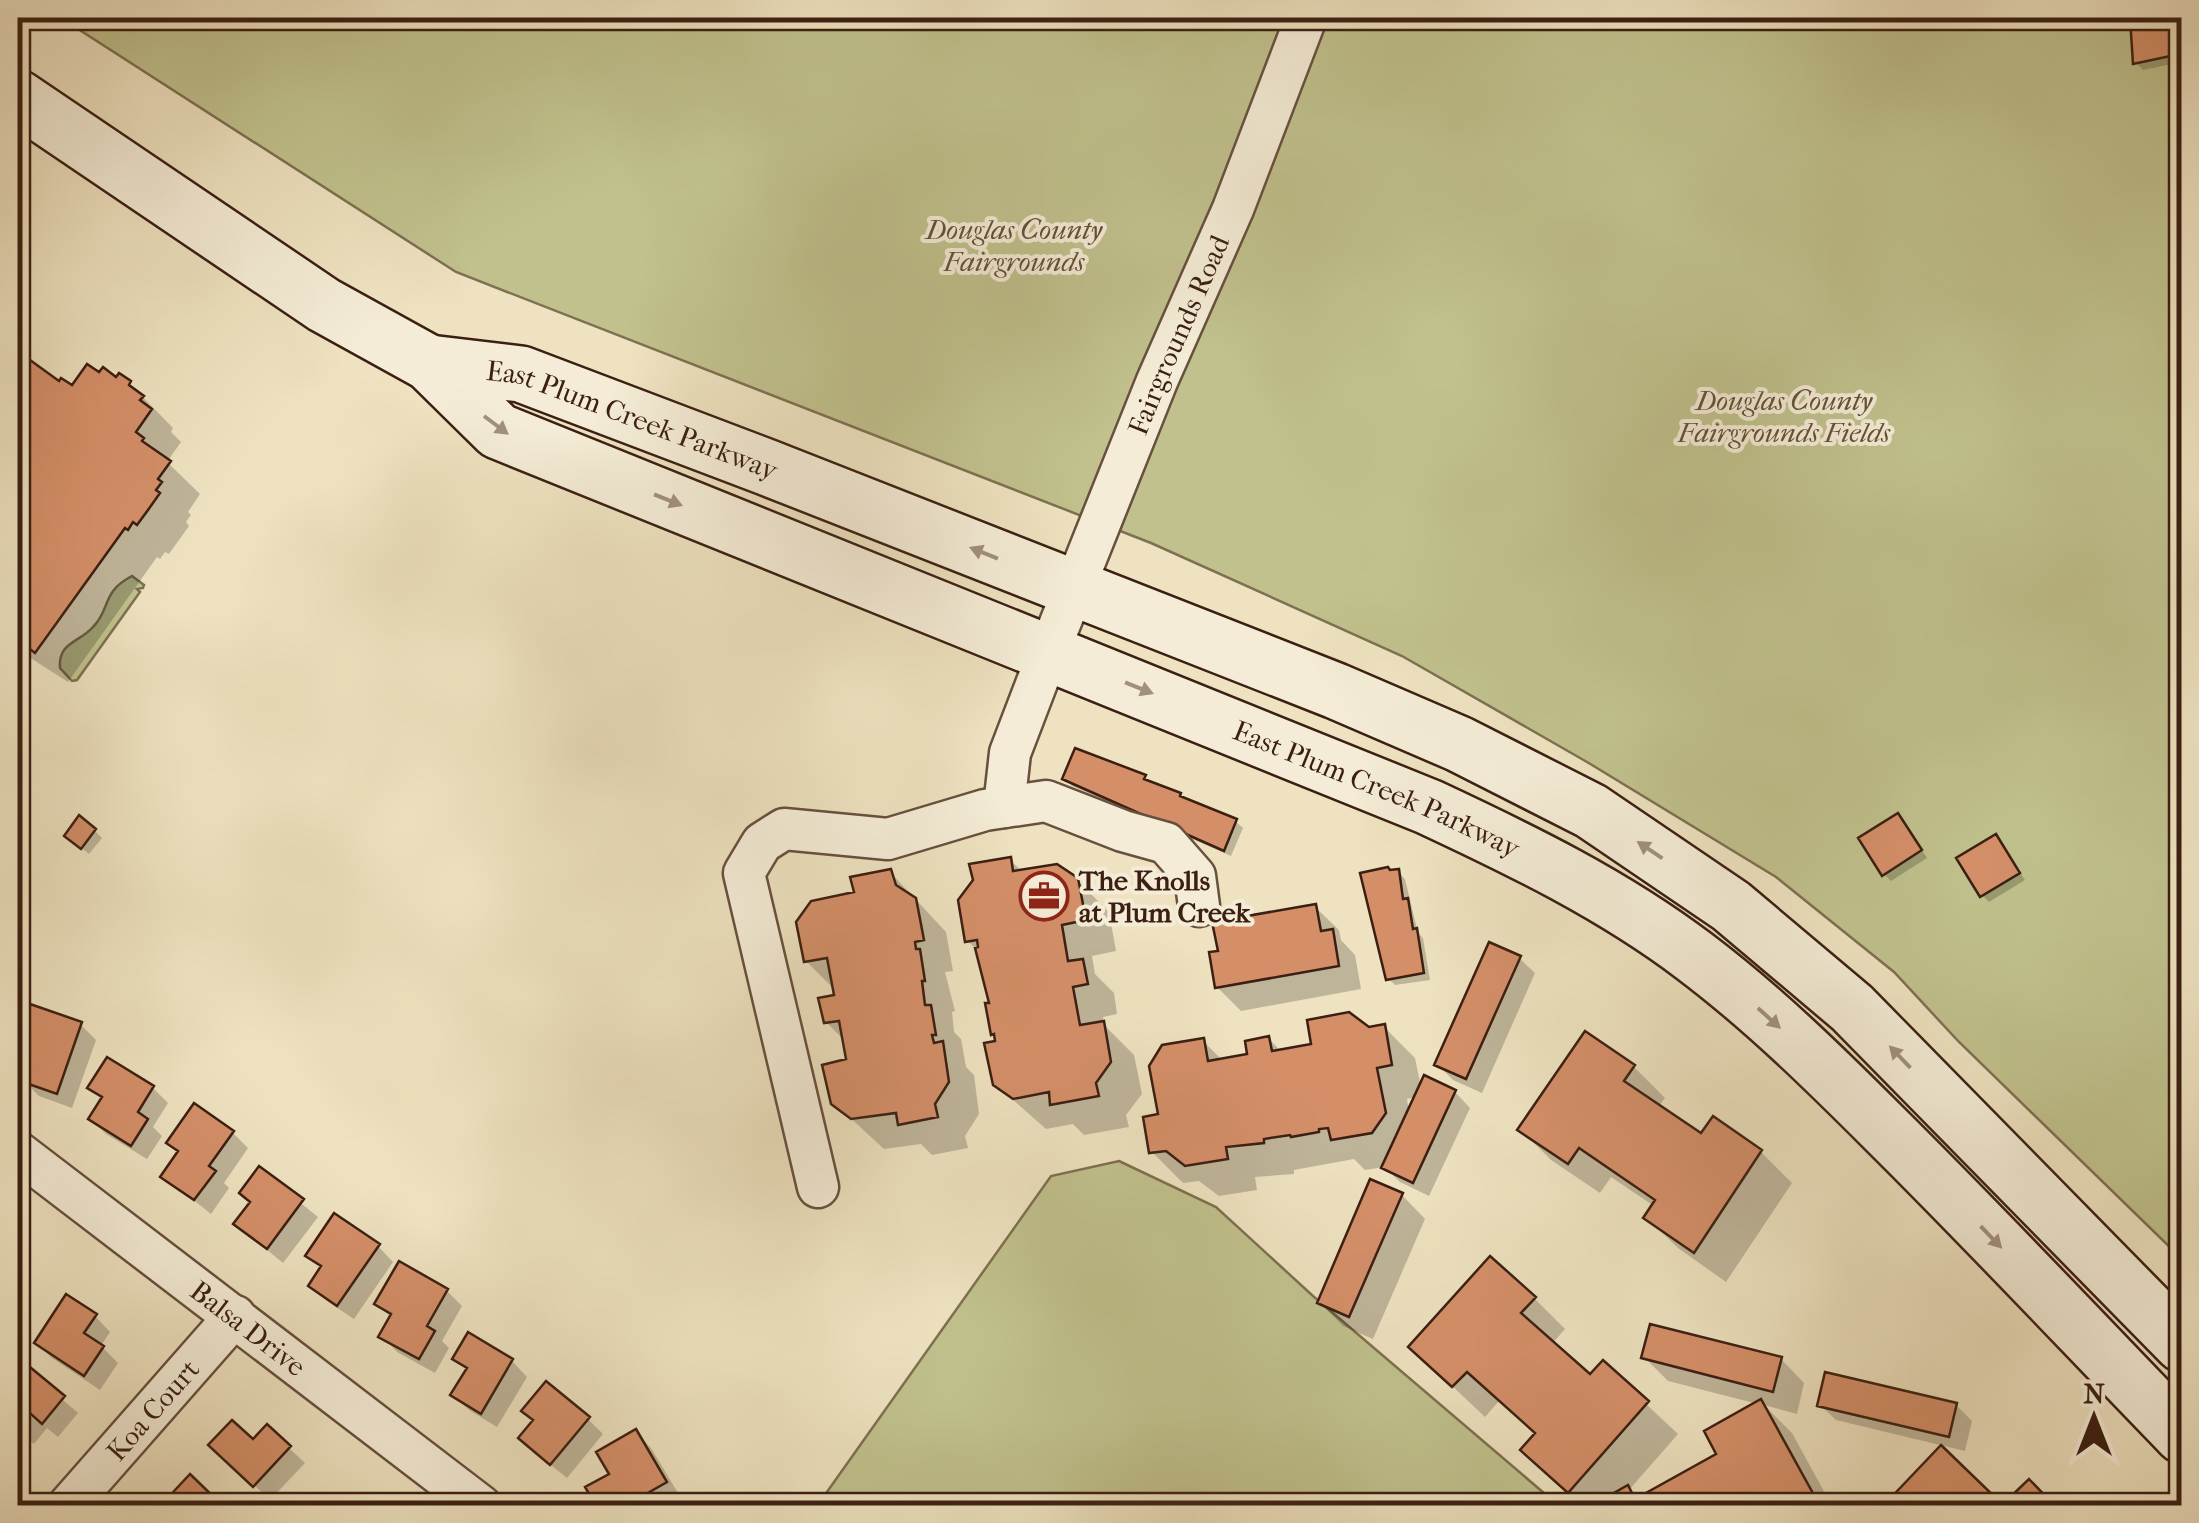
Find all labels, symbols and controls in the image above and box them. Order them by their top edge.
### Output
park label: Douglas County Fairgrounds [924,213,1104,278]
street label: Fairgrounds Road [1121,229,1236,440]
street label: East Plum Creek Parkway [484,353,784,487]
park label: Douglas County Fairgrounds Fields [1677,384,1892,449]
one-way arrow [482,414,509,435]
one-way arrow [653,492,683,508]
one-way arrow [969,544,999,560]
one-way arrow [1124,680,1154,696]
street label: East Plum Creek Parkway [1229,713,1526,865]
one-way arrow [1637,841,1664,860]
place label: The Knolls at Plum Creek [1078,864,1252,929]
office icon: The Knolls at Plum Creek [1018,870,1070,922]
one-way arrow [1756,1006,1781,1028]
one-way arrow [1889,1045,1912,1069]
one-way arrow [1978,1224,2002,1248]
street label: Balsa Drive [184,1274,313,1383]
street label: Koa Court [99,1352,206,1467]
north arrow [2044,1368,2144,1468]
text: N [2083,1377,2105,1410]

